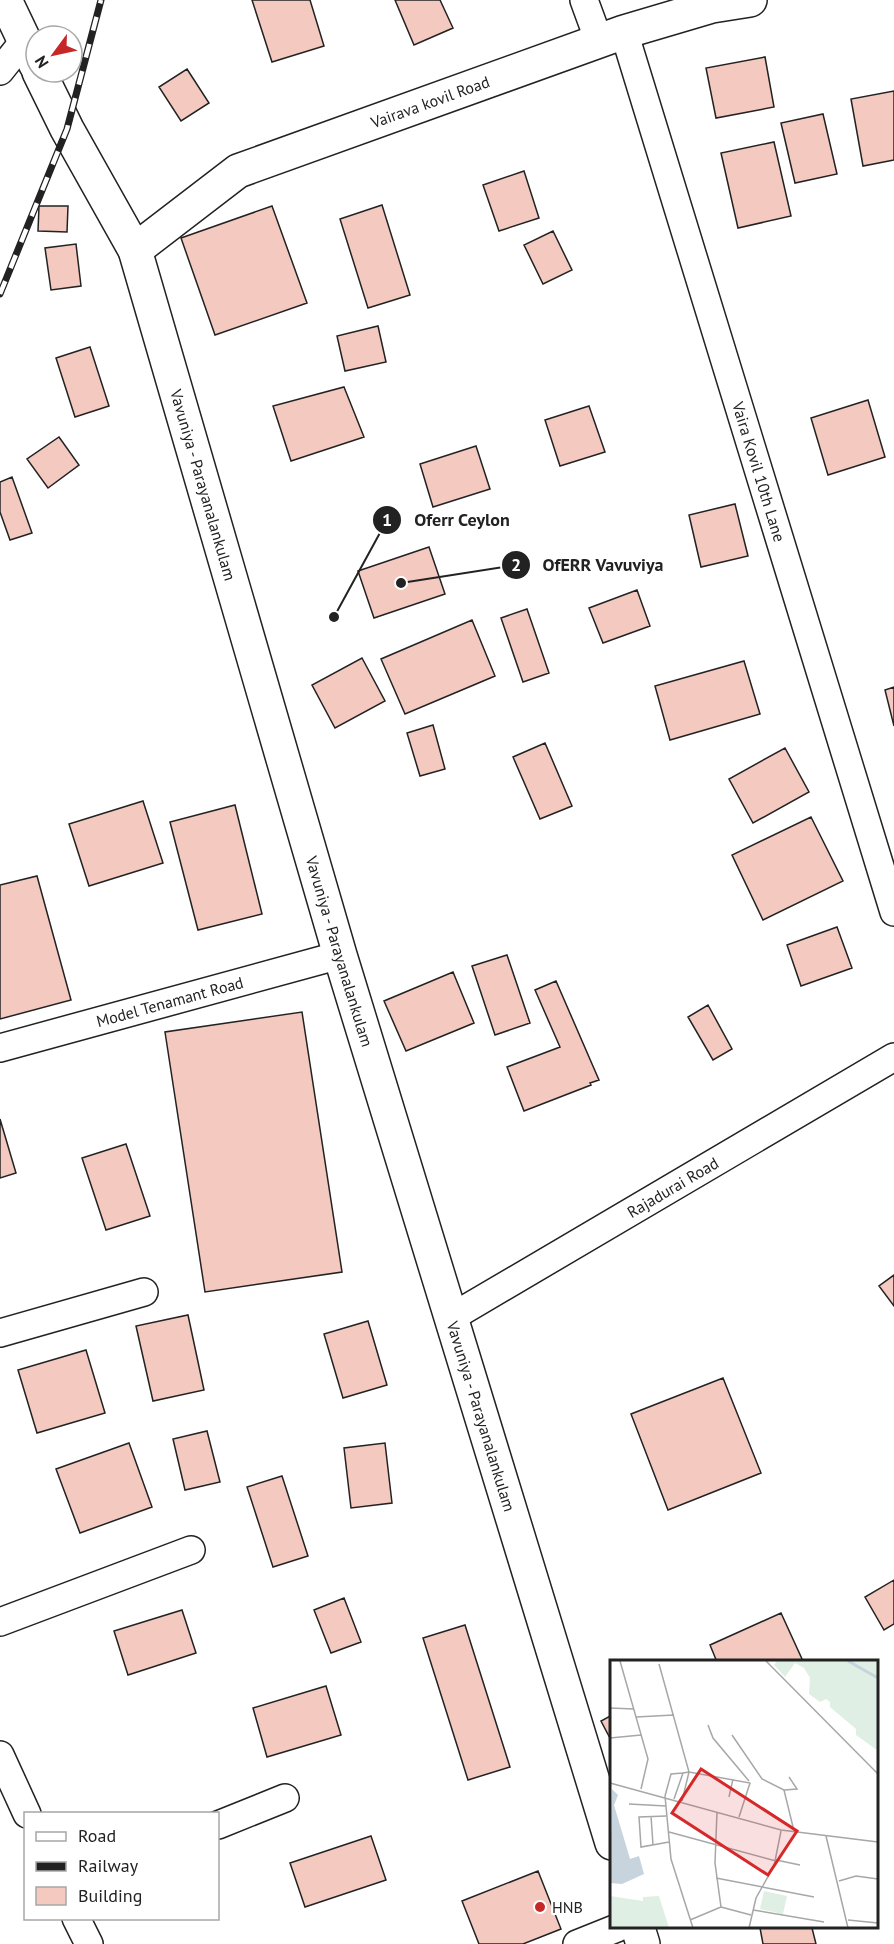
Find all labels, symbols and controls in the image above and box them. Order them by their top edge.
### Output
north arrow [24,24,84,84]
text: N [30,52,53,72]
street label: Vairava kovil Road [367,71,492,133]
street label: Vavuniya - Parayanalankulam [166,386,241,583]
street label: Vaira Kovil 10th Lane [728,398,790,544]
callout: Oferr Ceylon [372,502,522,538]
text: 1 [382,508,392,531]
text: Oferr Ceylon [414,508,510,531]
callout: OfERR Vavuviya [501,547,676,583]
text: 2 [511,553,521,576]
text: OfERR Vavuviya [543,553,664,576]
street label: Vavuniya - Parayanalankulam [302,853,378,1049]
street label: Model Tenamant Road [94,972,245,1031]
street label: Rajadurai Road [623,1153,722,1222]
street label: Vavuniya - Parayanalankulam [442,1318,520,1514]
inset map [610,1660,879,1929]
legend [24,1812,219,1920]
text: Road [78,1824,116,1847]
text: Railway [78,1854,139,1877]
text: Building [78,1884,142,1907]
place label: HNB [552,1897,583,1917]
marker: HNB [533,1900,547,1914]

